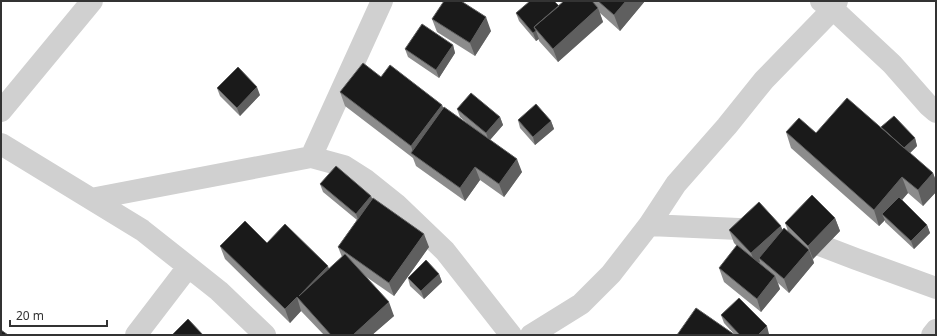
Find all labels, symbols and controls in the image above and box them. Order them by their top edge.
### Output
scale bar [10,302,107,328]
text: 20 m [16,307,44,324]

